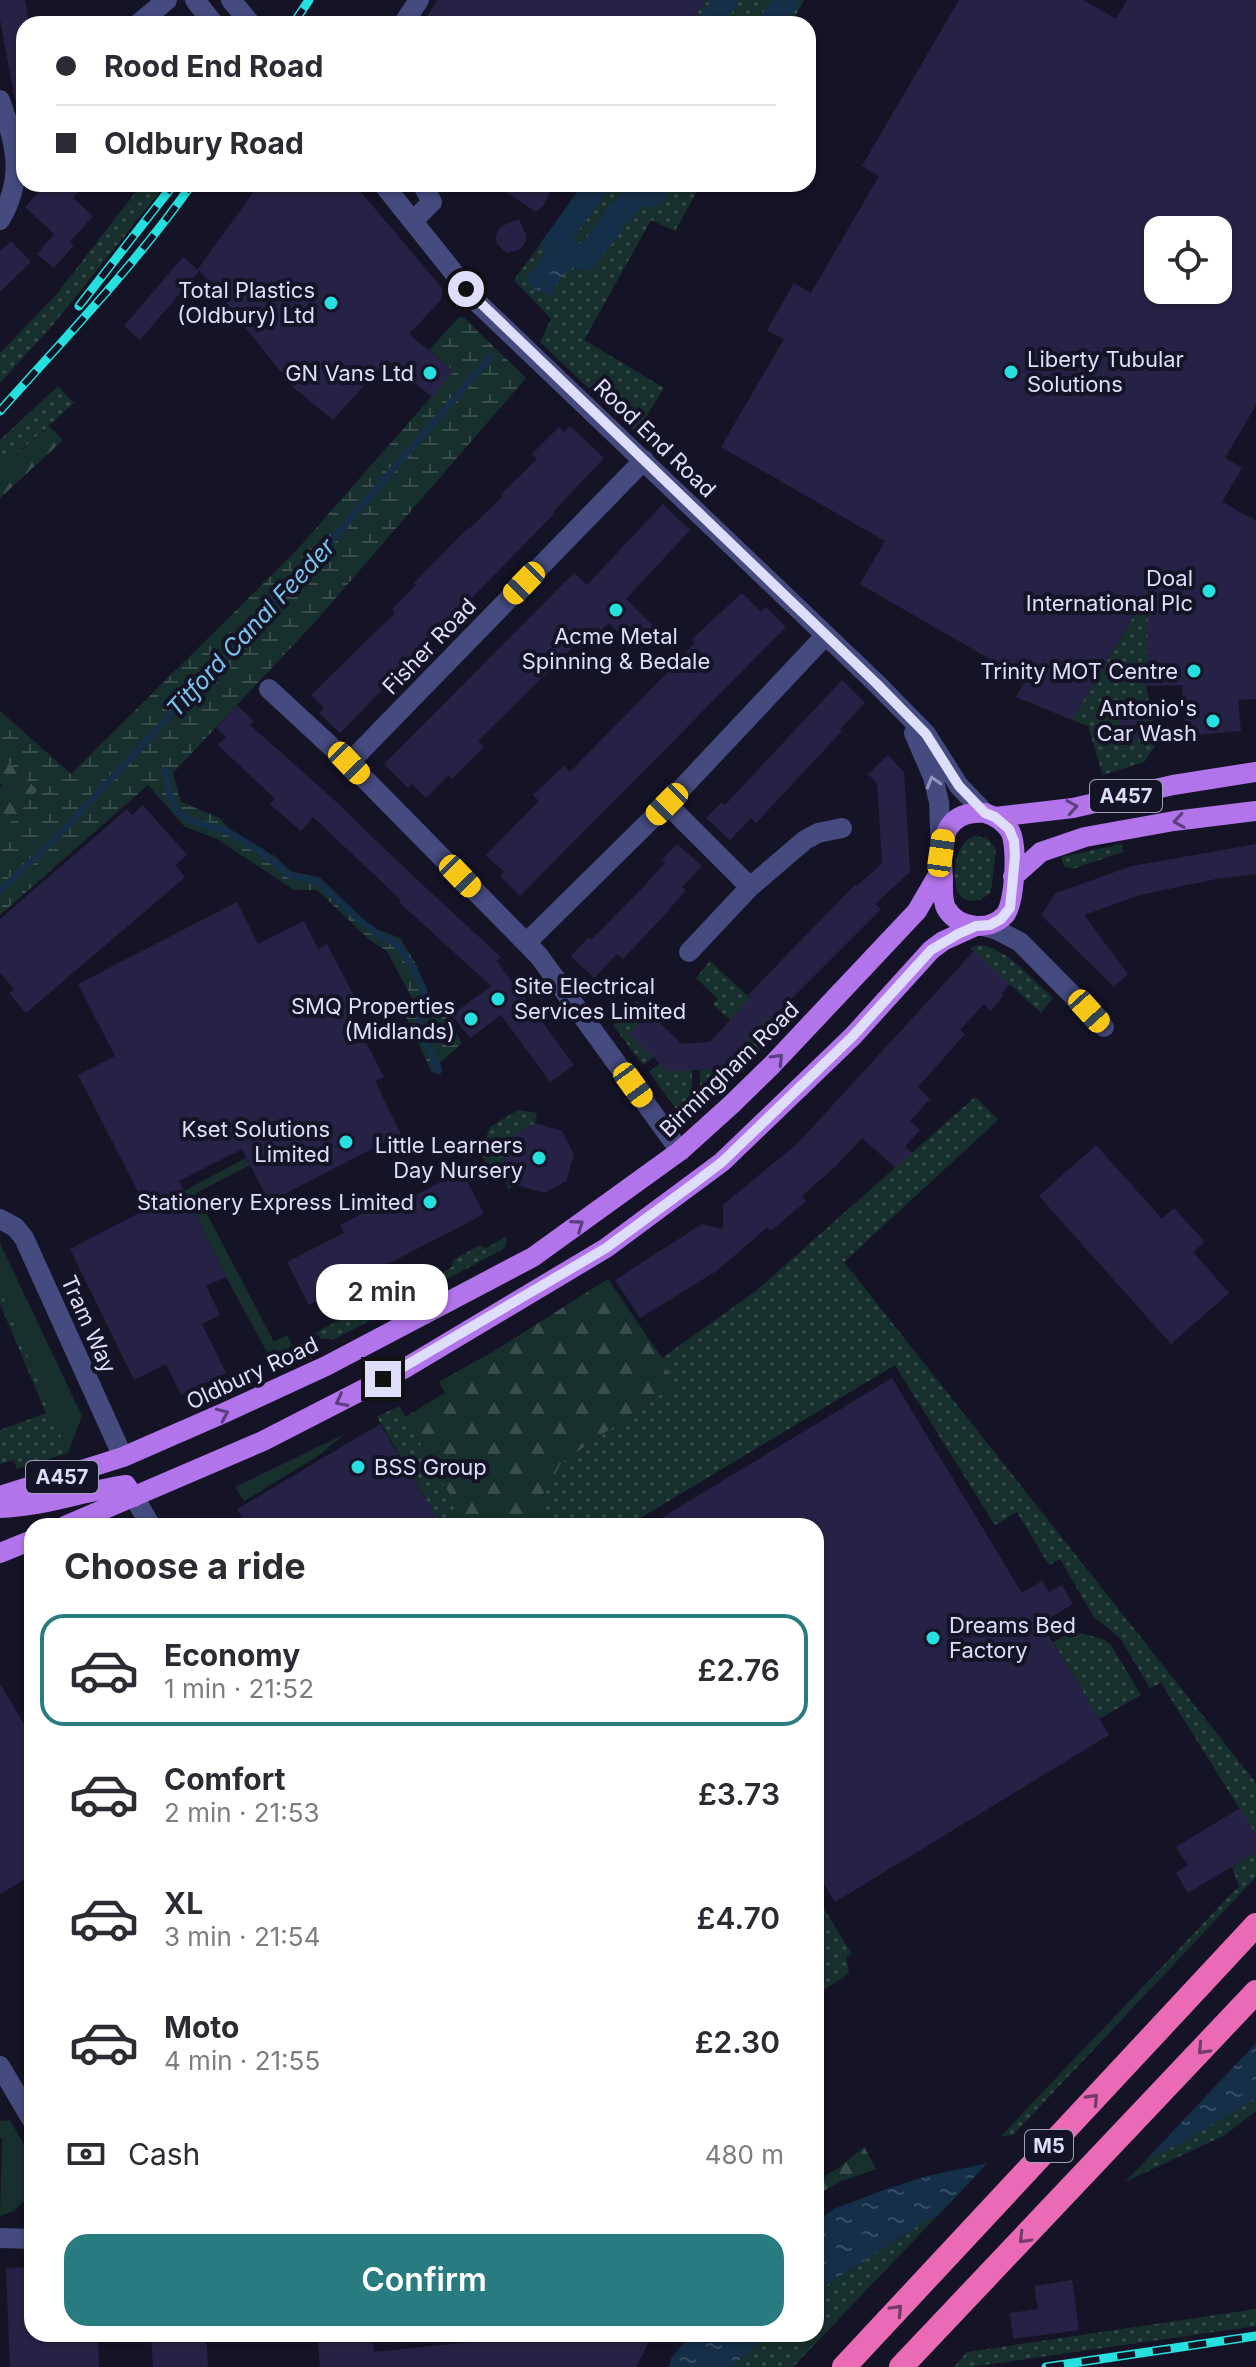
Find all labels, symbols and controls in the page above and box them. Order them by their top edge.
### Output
text: Rood End Road [104,48,323,84]
text: Oldbury Road [104,125,304,161]
map controls [1144,216,1232,304]
button: locate [1144,216,1232,304]
route start [448,271,484,307]
place label: Total Plastics (Oldbury) Ltd [177,277,315,328]
marker: Total Plastics (Oldbury) Ltd [322,294,340,312]
place label: Liberty Tubular Solutions [1027,346,1184,397]
place label: GN Vans Ltd [285,360,414,386]
marker: Liberty Tubular Solutions [1002,363,1020,381]
marker: GN Vans Ltd [421,364,439,382]
street label: Rood End Road [589,373,721,503]
water label: Titford Canal Feeder [160,532,342,723]
car [499,557,549,609]
place label: Doal International Plc [1026,565,1193,616]
marker: Doal International Plc [1200,582,1218,600]
street label: Fisher Road [377,593,481,699]
marker: Acme Metal Spinning & Bedale [607,601,625,619]
place label: Acme Metal Spinning & Bedale [522,623,710,674]
place label: Trinity MOT Centre [980,658,1178,684]
marker: Trinity MOT Centre [1185,662,1203,680]
place label: Antonio's Car Wash [1097,695,1197,746]
marker: Antonio's Car Wash [1204,712,1222,730]
car [324,737,374,789]
one-way arrow [926,775,942,789]
car [642,779,692,829]
road number: A457 [1090,780,1162,812]
one-way arrow [1066,799,1079,816]
one-way arrow [1172,812,1186,829]
car [926,828,956,878]
car [435,850,485,902]
place label: Site Electrical Services Limited [514,973,686,1024]
car [1064,985,1114,1037]
marker: Site Electrical Services Limited [489,990,507,1008]
place label: SMQ Properties (Midlands) [291,993,455,1044]
street label: Birmingham Road [654,996,804,1142]
marker: SMQ Properties (Midlands) [462,1010,480,1028]
one-way arrow [768,1054,783,1068]
car [609,1059,657,1111]
place label: Kset Solutions Limited [181,1116,330,1167]
place label: Little Learners Day Nursery [375,1132,523,1183]
marker: Kset Solutions Limited [337,1133,355,1151]
marker: Little Learners Day Nursery [530,1149,548,1167]
place label: Stationery Express Limited [137,1189,414,1215]
marker: Stationery Express Limited [421,1193,439,1211]
one-way arrow [569,1220,583,1235]
callout: 2 min [317,1263,449,1319]
street label: Tram Way [56,1271,122,1377]
text: 2 min [348,1276,416,1307]
street label: Oldbury Road [182,1331,322,1415]
route end [365,1361,401,1397]
one-way arrow [335,1391,350,1406]
one-way arrow [214,1407,229,1423]
place label: BSS Group [374,1454,487,1480]
marker: BSS Group [349,1458,367,1476]
road number: A457 [26,1461,98,1493]
text: Choose a ride [64,1544,306,1588]
place label: Dreams Bed Factory [949,1612,1076,1663]
marker: Dreams Bed Factory [924,1629,942,1647]
icon: car [68,1634,140,1706]
text: Economy [164,1637,300,1673]
text: £2.76 [698,1652,780,1688]
text: 1 min · 21:52 [164,1673,314,1704]
icon: car [68,1758,140,1830]
text: Comfort [164,1761,285,1797]
text: £3.73 [698,1776,780,1812]
text: 2 min · 21:53 [164,1797,320,1828]
icon: car [68,1882,140,1954]
text: XL [164,1885,203,1921]
text: £4.70 [697,1900,780,1936]
text: 3 min · 21:54 [164,1921,320,1952]
icon: car [68,2006,140,2078]
text: Moto [164,2009,239,2045]
text: £2.30 [695,2024,780,2060]
one-way arrow [1197,2040,1212,2054]
text: 4 min · 21:55 [164,2045,320,2076]
one-way arrow [1083,2093,1097,2108]
road number: M5 [1025,2130,1073,2162]
icon: cash [64,2132,108,2176]
text: Cash [128,2136,200,2172]
text: 480 m [705,2139,784,2170]
one-way arrow [1018,2229,1033,2243]
button: Confirm [64,2234,784,2326]
one-way arrow [887,2304,901,2319]

